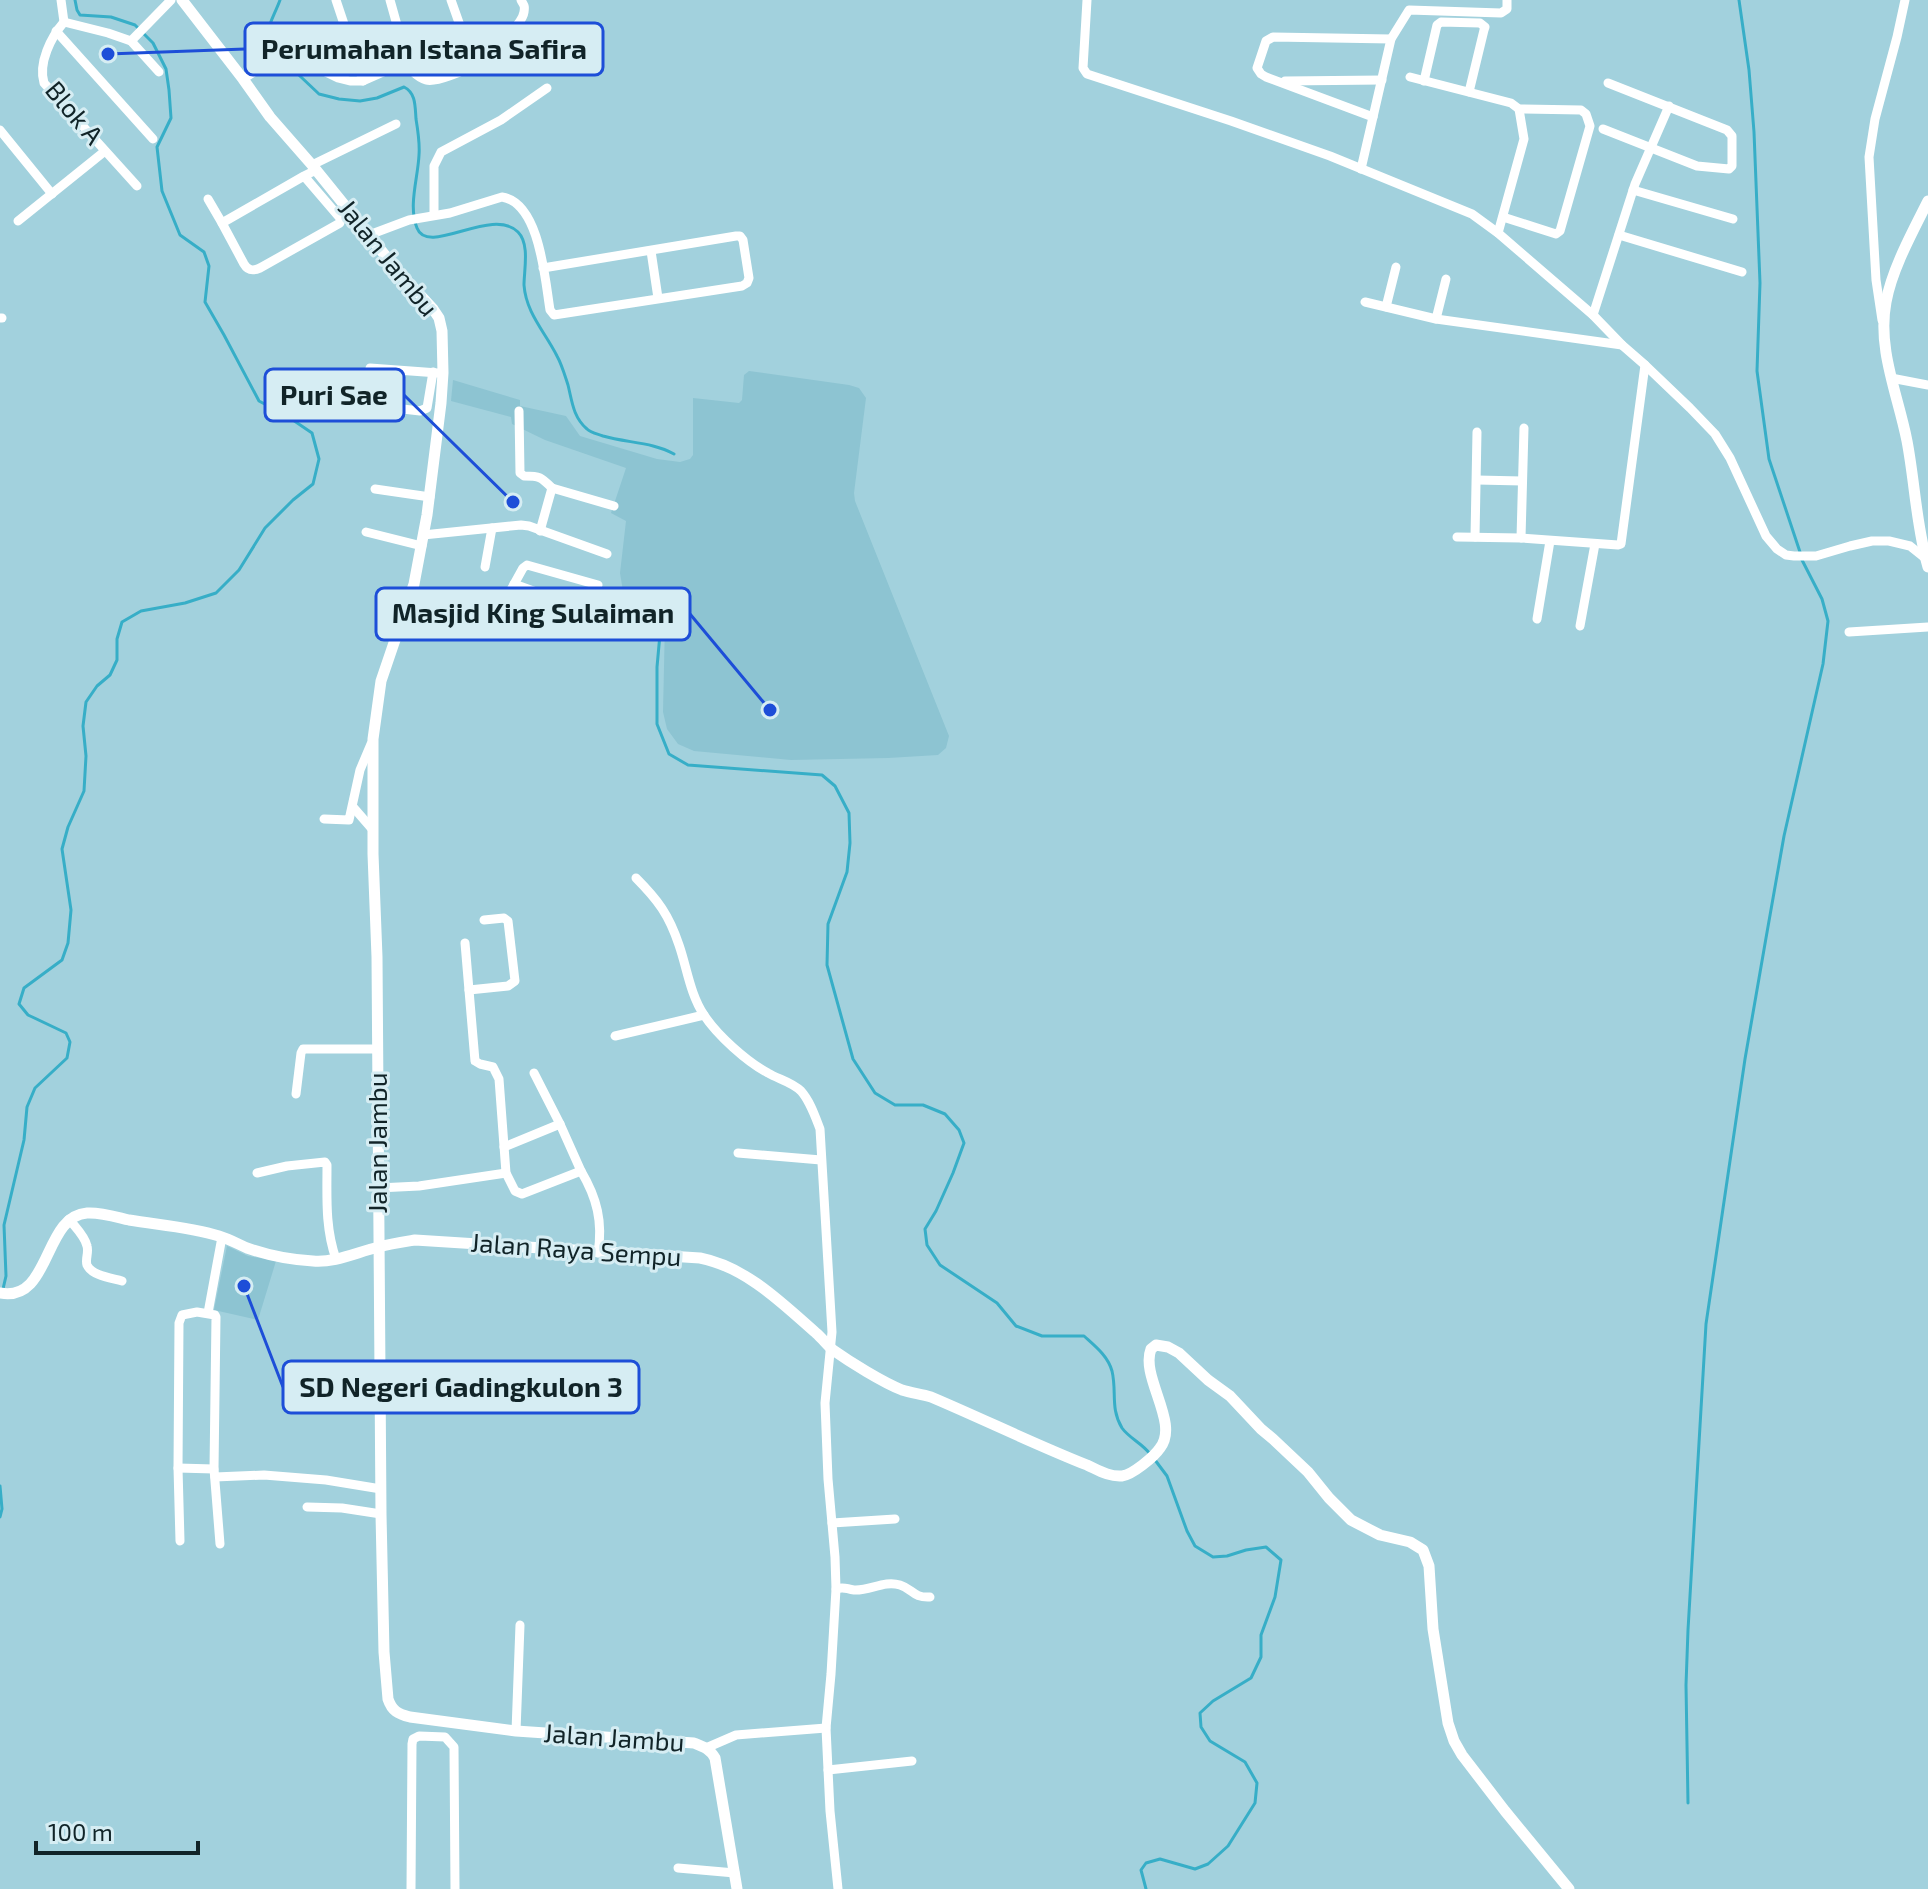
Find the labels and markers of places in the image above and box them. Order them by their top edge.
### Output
callout: Perumahan Istana Safira [245,23,603,75]
callout: Puri Sae [265,369,404,421]
callout: Masjid King Sulaiman [376,588,690,640]
callout: SD Negeri Gadingkulon 3 [283,1361,639,1413]

